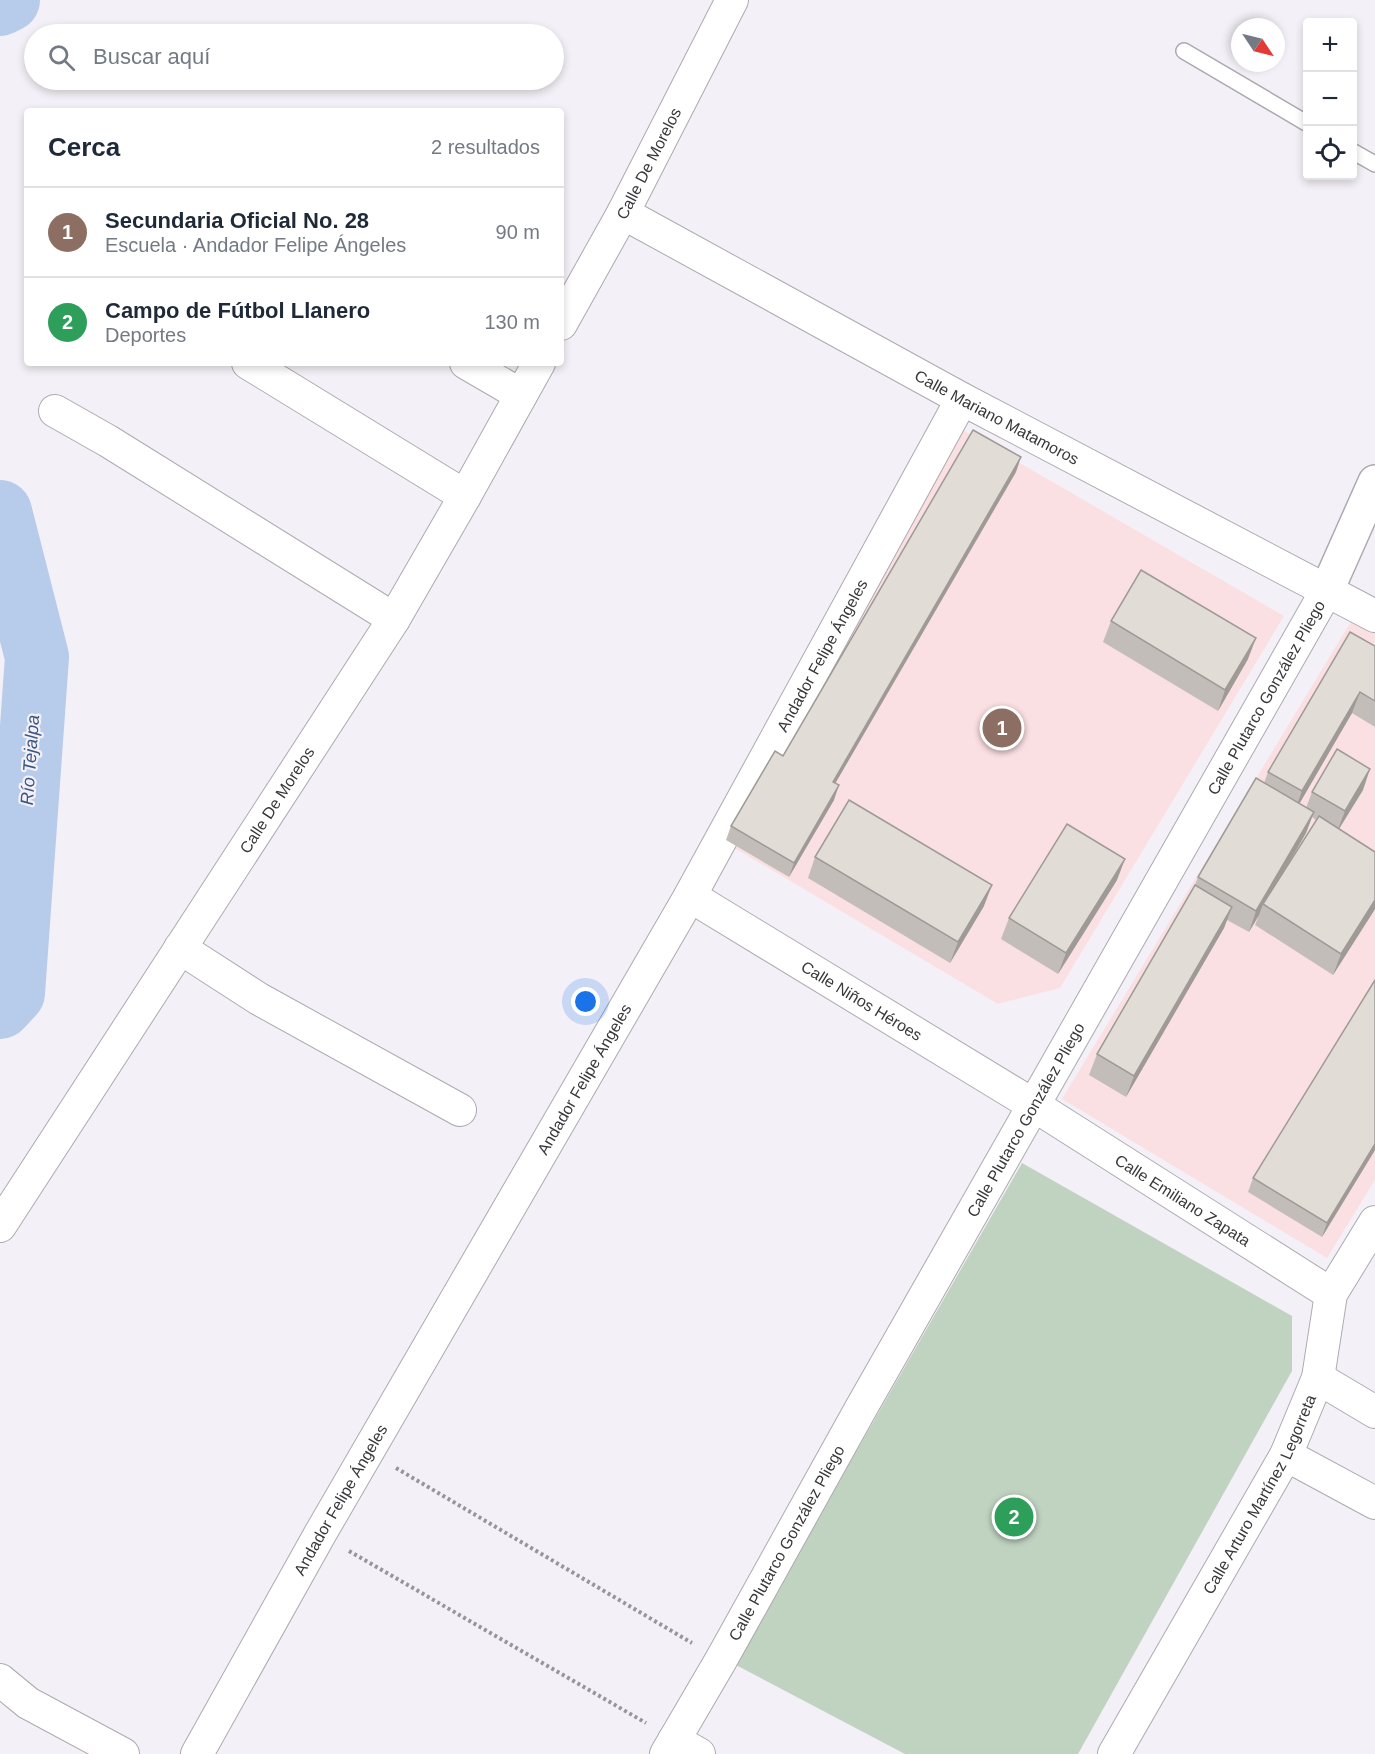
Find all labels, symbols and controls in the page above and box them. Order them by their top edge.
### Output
north arrow [1231,18,1285,72]
map controls [1303,18,1357,180]
button: + [1303,18,1357,72]
search box [24,24,564,90]
icon: search [45,41,78,74]
text: Buscar aquí [93,44,210,69]
button: − [1303,72,1357,126]
street label: Calle De Morelos [613,105,684,222]
button: locate [1303,126,1357,180]
text: Cerca [48,132,120,162]
text: 2 resultados [431,136,540,158]
text: Secundaria Oficial No. 28 [105,208,369,233]
text: 1 [62,221,73,243]
text: 90 m [496,221,540,243]
text: Escuela · Andador Felipe Ángeles [105,234,406,256]
text: Campo de Fútbol Llanero [105,298,370,323]
text: 2 [62,311,73,333]
text: 130 m [484,311,540,333]
text: Deportes [105,324,186,346]
street label: Calle Mariano Matamoros [912,366,1082,467]
street label: Andador Felipe Ángeles [773,576,870,734]
street label: Calle Plutarco González Pliego [1204,597,1328,798]
pin: 1 [982,706,1022,750]
water label: Río Tejalpa [17,714,43,806]
street label: Calle De Morelos [236,744,317,856]
street label: Calle Niños Héroes [798,957,925,1044]
your location [571,987,600,1016]
street label: Andador Felipe Ángeles [534,1001,634,1157]
street label: Calle Plutarco González Pliego [963,1020,1087,1220]
street label: Calle Emiliano Zapata [1112,1151,1254,1249]
street label: Calle Arturo Martínez Legorreta [1200,1392,1319,1597]
street label: Andador Felipe Ángeles [290,1421,390,1578]
street label: Calle Plutarco González Pliego [725,1442,847,1643]
pin: 2 [994,1494,1034,1540]

